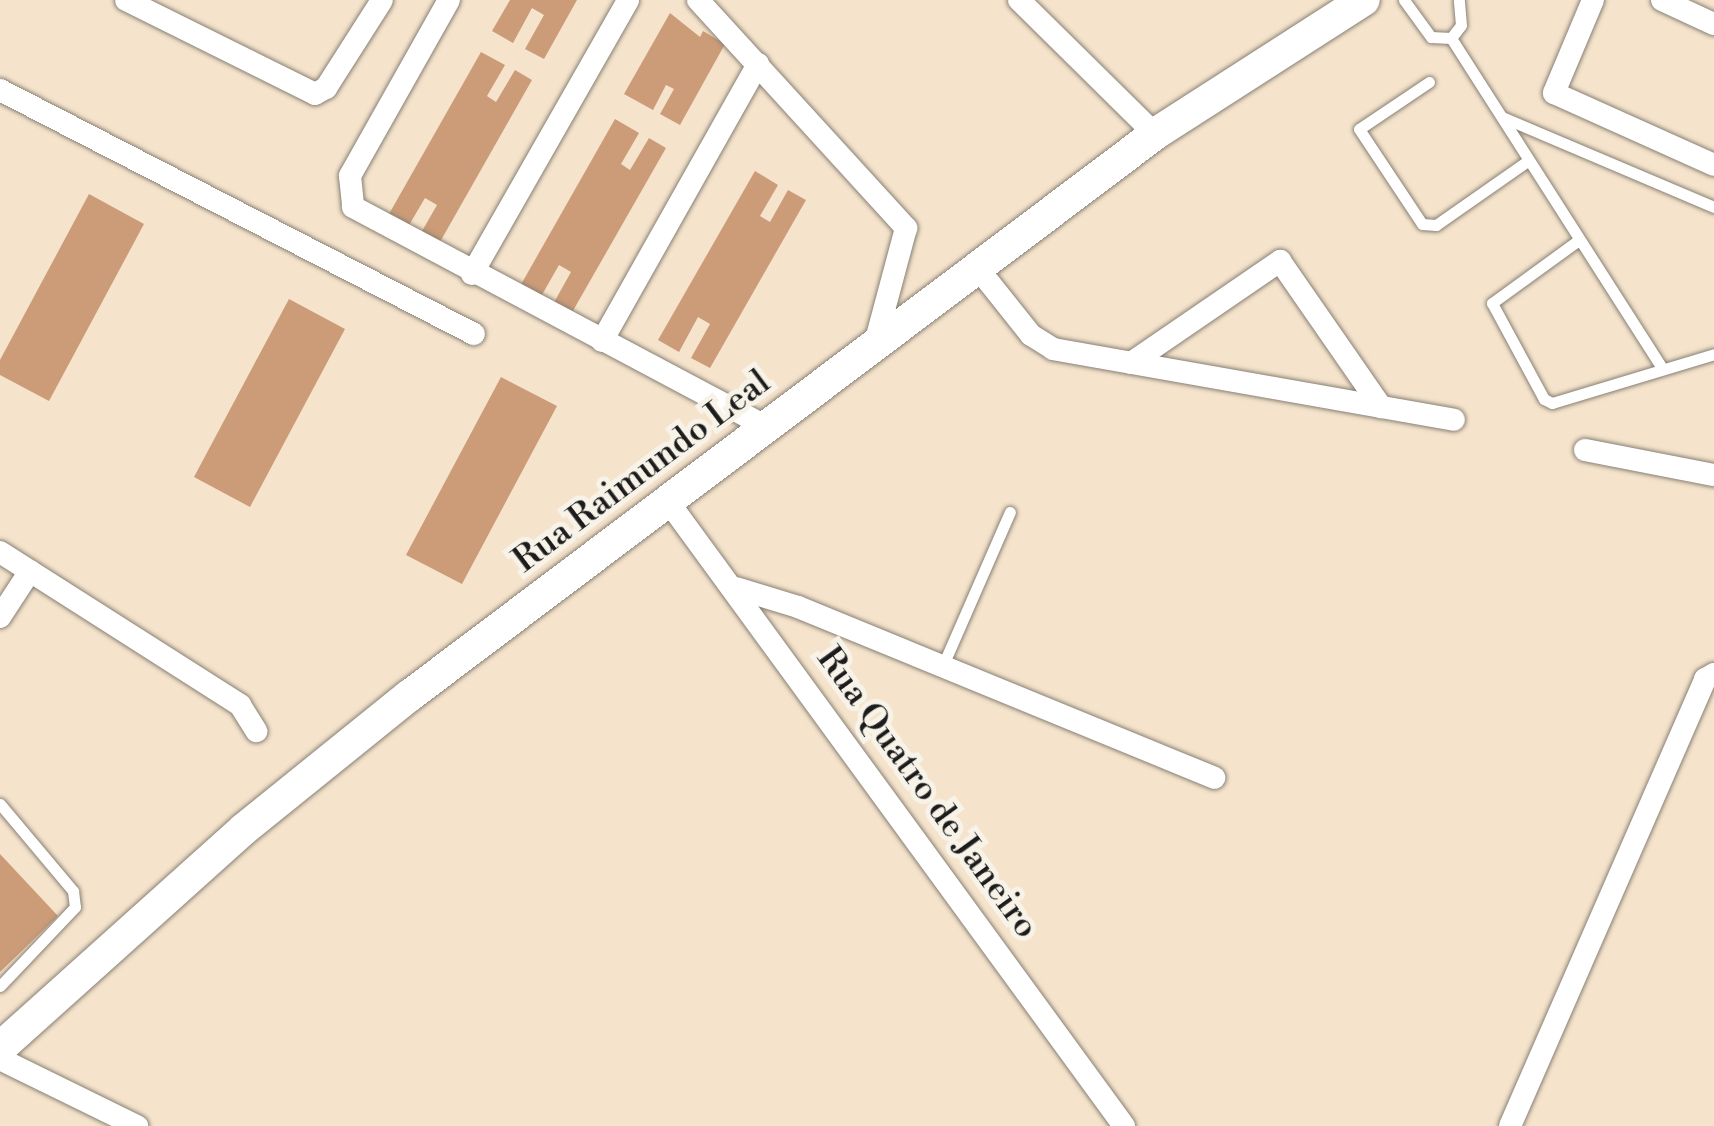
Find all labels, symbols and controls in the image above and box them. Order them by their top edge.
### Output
street label: Rua Raimundo Leal [505,362,779,582]
street label: Rua Quatro de Janeiro [807,639,1047,947]

